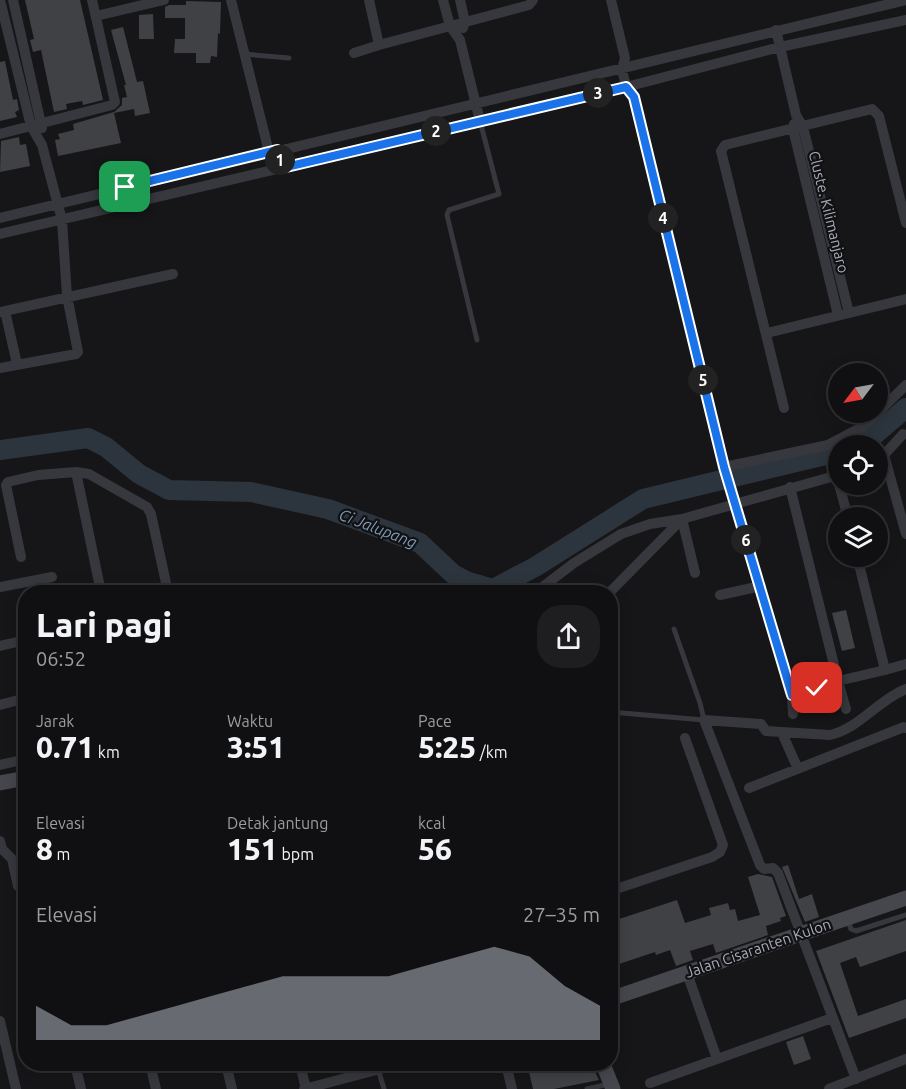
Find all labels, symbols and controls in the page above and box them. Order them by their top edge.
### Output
pin: 3 [583,78,613,108]
text: 3 [593,84,603,102]
pin: 2 [421,116,451,146]
text: 2 [431,122,441,140]
pin: 1 [265,145,295,175]
street label: Cluste. Kilimanjaro [806,149,852,275]
text: 1 [275,151,285,169]
pin [99,161,150,212]
icon: arrive [108,170,141,203]
pin: 4 [648,203,678,233]
text: 4 [658,209,668,227]
north arrow [828,363,888,423]
map controls [828,363,888,567]
pin: 5 [688,365,718,395]
text: 5 [698,371,708,389]
button: locate [828,435,888,495]
water label: Ci Jalupang [337,505,420,551]
button: layers [828,507,888,567]
pin: 6 [731,525,761,555]
text: 6 [741,531,751,549]
button: share [537,605,600,668]
text: Lari pagi [36,606,172,643]
text: 06:52 [36,647,86,670]
pin [791,662,842,713]
icon: check [800,671,833,704]
text: Jarak [36,712,74,730]
text: Waktu [227,712,273,730]
text: Pace [418,712,452,730]
text: 0.71 [36,730,94,764]
text: 3:51 [227,730,285,764]
text: 5:25 [418,730,476,764]
text: km [94,743,120,761]
text: /km [476,743,508,761]
text: Elevasi [36,814,85,832]
text: Detak jantung [227,814,328,832]
text: kcal [418,814,446,832]
text: 8 [36,832,53,866]
text: 151 [227,832,278,866]
text: 56 [418,832,452,866]
text: m [53,845,70,863]
text: bpm [278,845,314,863]
text: Elevasi [36,903,97,926]
text: 27–35 m [523,903,600,926]
street label: Jalan Cisaranten Kulon [683,915,833,981]

